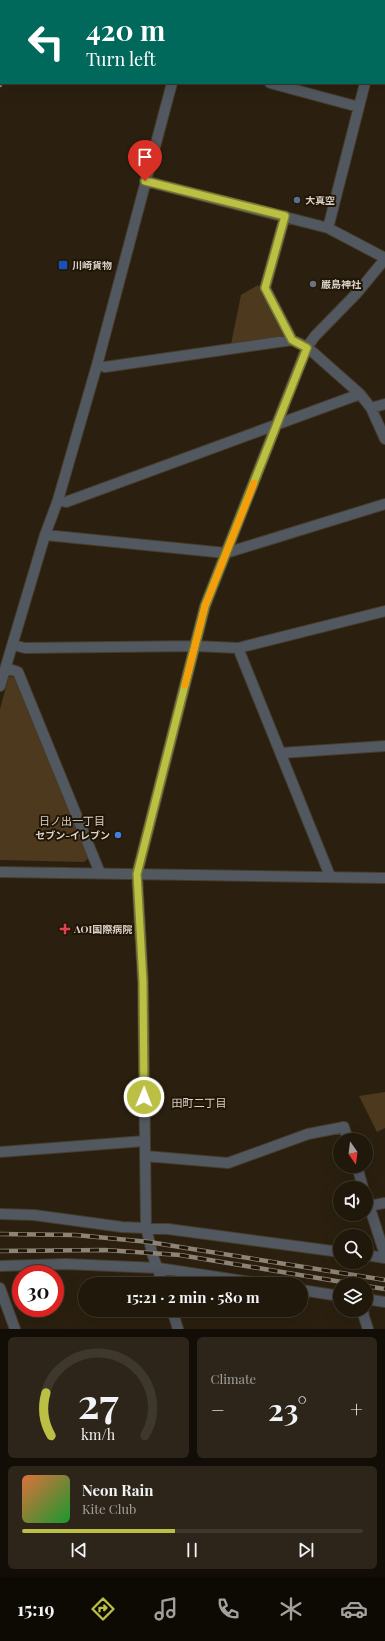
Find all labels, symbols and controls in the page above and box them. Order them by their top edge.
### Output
text: 420 m [86,11,165,48]
icon: left [20,16,72,68]
text: Turn left [86,47,156,71]
pin [128,140,162,181]
icon: arrive [134,146,156,168]
place label: 大真空 [305,193,335,207]
marker: 大真空 [292,195,302,205]
place label: 川崎貨物 [72,258,112,272]
marker: 川崎貨物 [57,259,69,271]
place label: 巌島神社 [321,277,362,291]
marker: 巌島神社 [308,279,318,289]
district label: 日ノ出一丁目 [39,813,105,828]
place label: セブン-イレブン [35,828,110,842]
marker: セブン-イレブン [113,830,123,840]
place label: AOI国際病院 [73,922,132,936]
marker: AOI国際病院 [59,923,71,935]
position arrow [123,1076,165,1118]
district label: 田町二丁目 [172,1095,227,1110]
north arrow [333,1133,373,1173]
map controls [333,1133,373,1317]
button: sound [333,1181,373,1221]
button: search [333,1229,373,1269]
speed limit sign: 30 [12,1265,64,1317]
button: layers [333,1277,373,1317]
text: 15:21 · 2 min · 580 m [126,1287,260,1307]
text: Climate [211,1370,256,1387]
text: 27 [78,1373,119,1428]
text: 23° [268,1389,307,1429]
text: − [211,1394,225,1424]
text: + [350,1394,363,1424]
text: km/h [81,1424,116,1443]
text: Neon Rain [82,1480,153,1500]
text: Kite Club [82,1500,136,1517]
icon: previous [68,1539,90,1561]
icon: pause [181,1539,203,1561]
icon: next [295,1539,317,1561]
icon: directions [89,1595,117,1623]
icon: music [152,1595,180,1623]
icon: phone [214,1595,242,1623]
icon: climate [277,1595,305,1623]
icon: car [340,1595,368,1623]
text: 15:19 [17,1597,54,1621]

